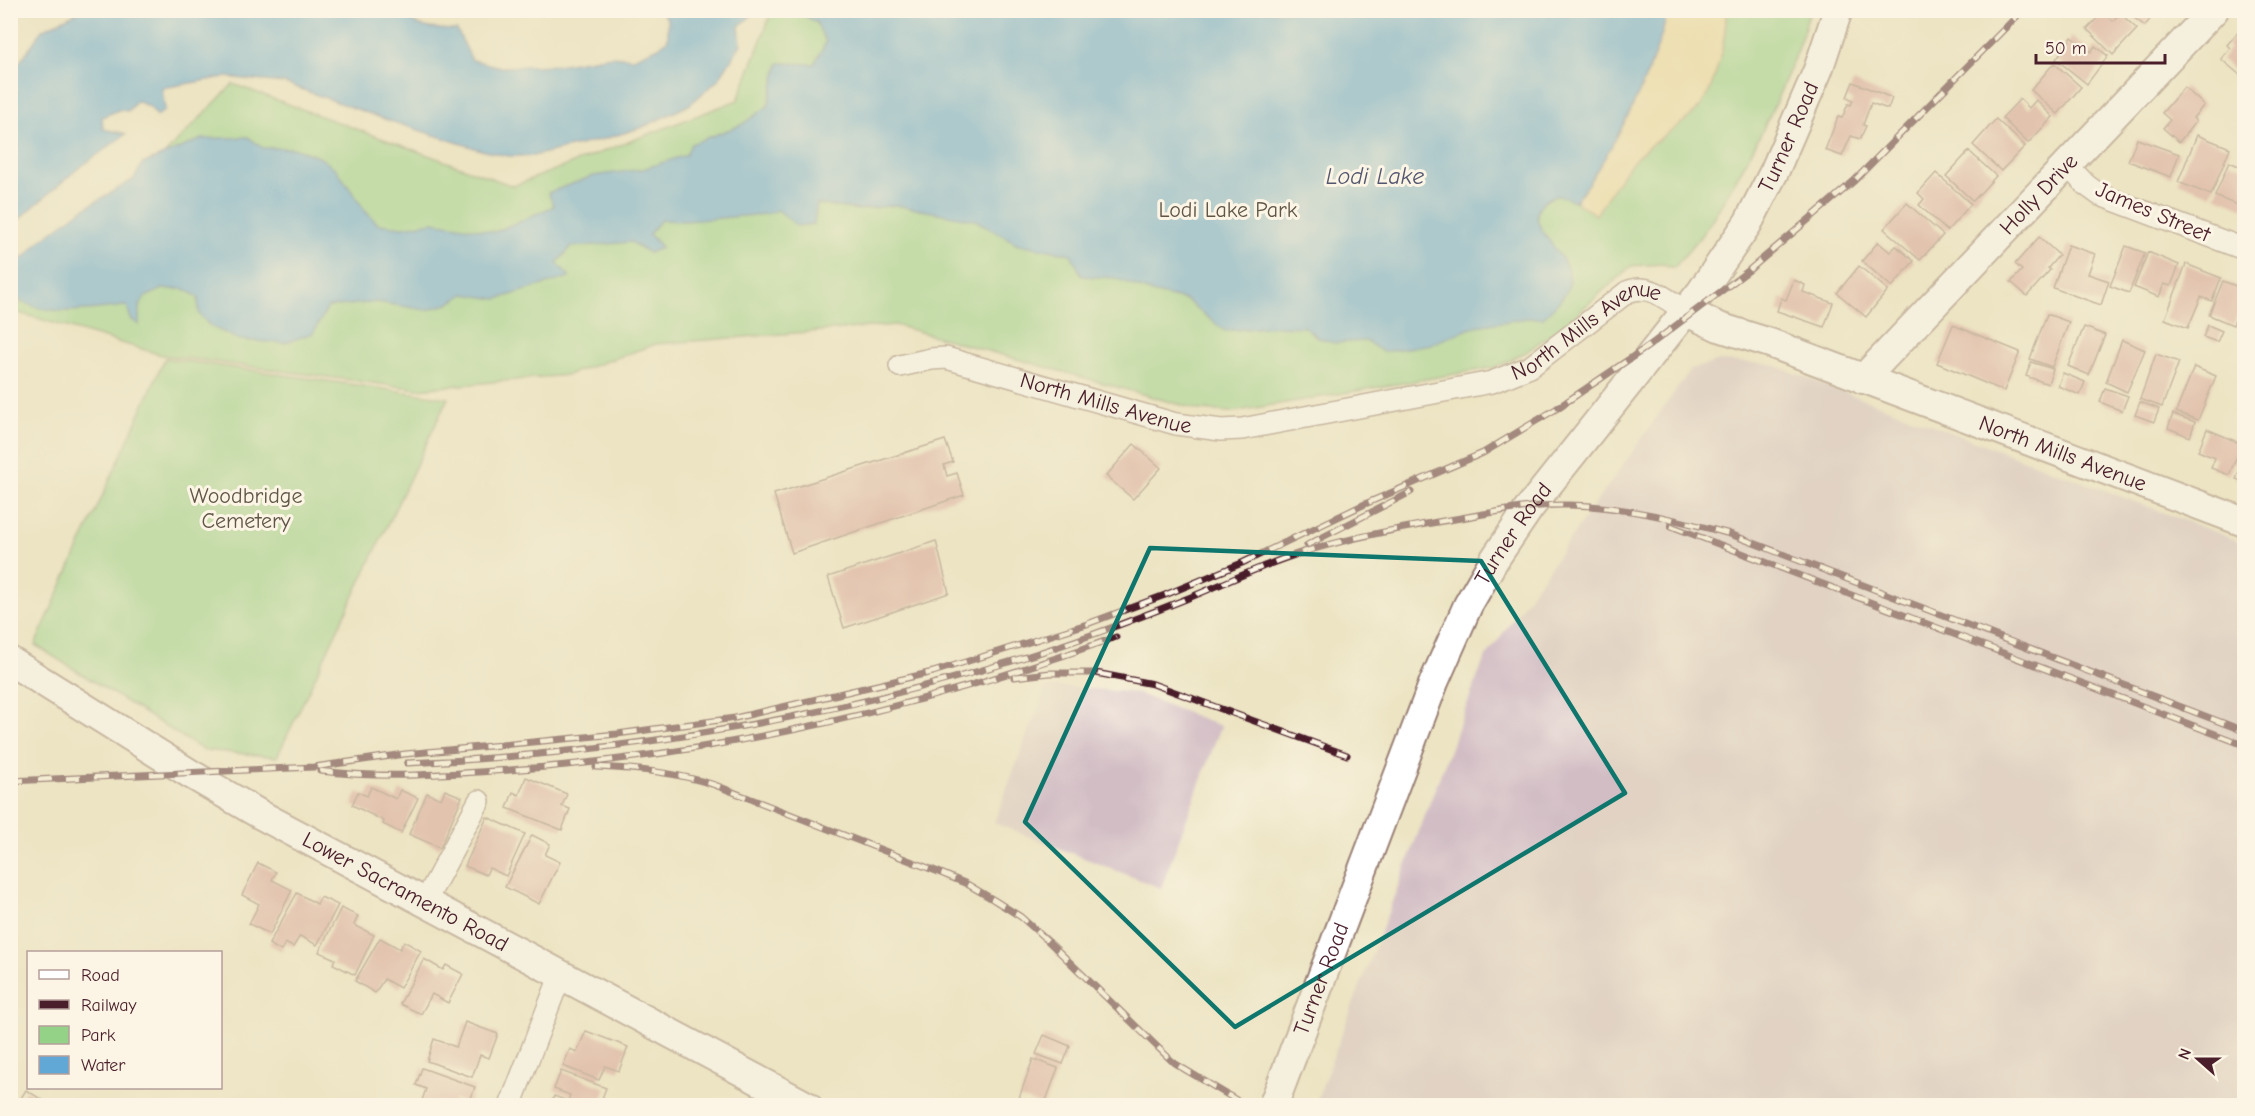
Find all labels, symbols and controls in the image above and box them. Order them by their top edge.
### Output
scale bar [2036,27,2165,65]
text: 50 m [2045,38,2087,59]
street label: Turner Road [1753,78,1824,197]
street label: Holly Drive [1994,148,2083,240]
water label: Lodi Lake [1326,162,1424,190]
street label: James Street [2092,176,2215,248]
park label: Lodi Lake Park [1159,197,1298,223]
street label: North Mills Avenue [1507,276,1666,386]
street label: North Mills Avenue [1017,367,1193,439]
street label: North Mills Avenue [1975,410,2150,497]
street label: Turner Road [1469,477,1557,590]
park label: Woodbridge Cemetery [190,483,302,534]
street label: Lower Sacramento Road [298,826,513,957]
street label: Turner Road [1288,919,1354,1039]
legend [27,951,222,1089]
text: Road [81,965,120,986]
text: Railway [81,995,138,1016]
text: Park [81,1025,116,1046]
north arrow [2168,1029,2228,1089]
text: N [2175,1046,2195,1062]
text: Water [81,1055,126,1076]

